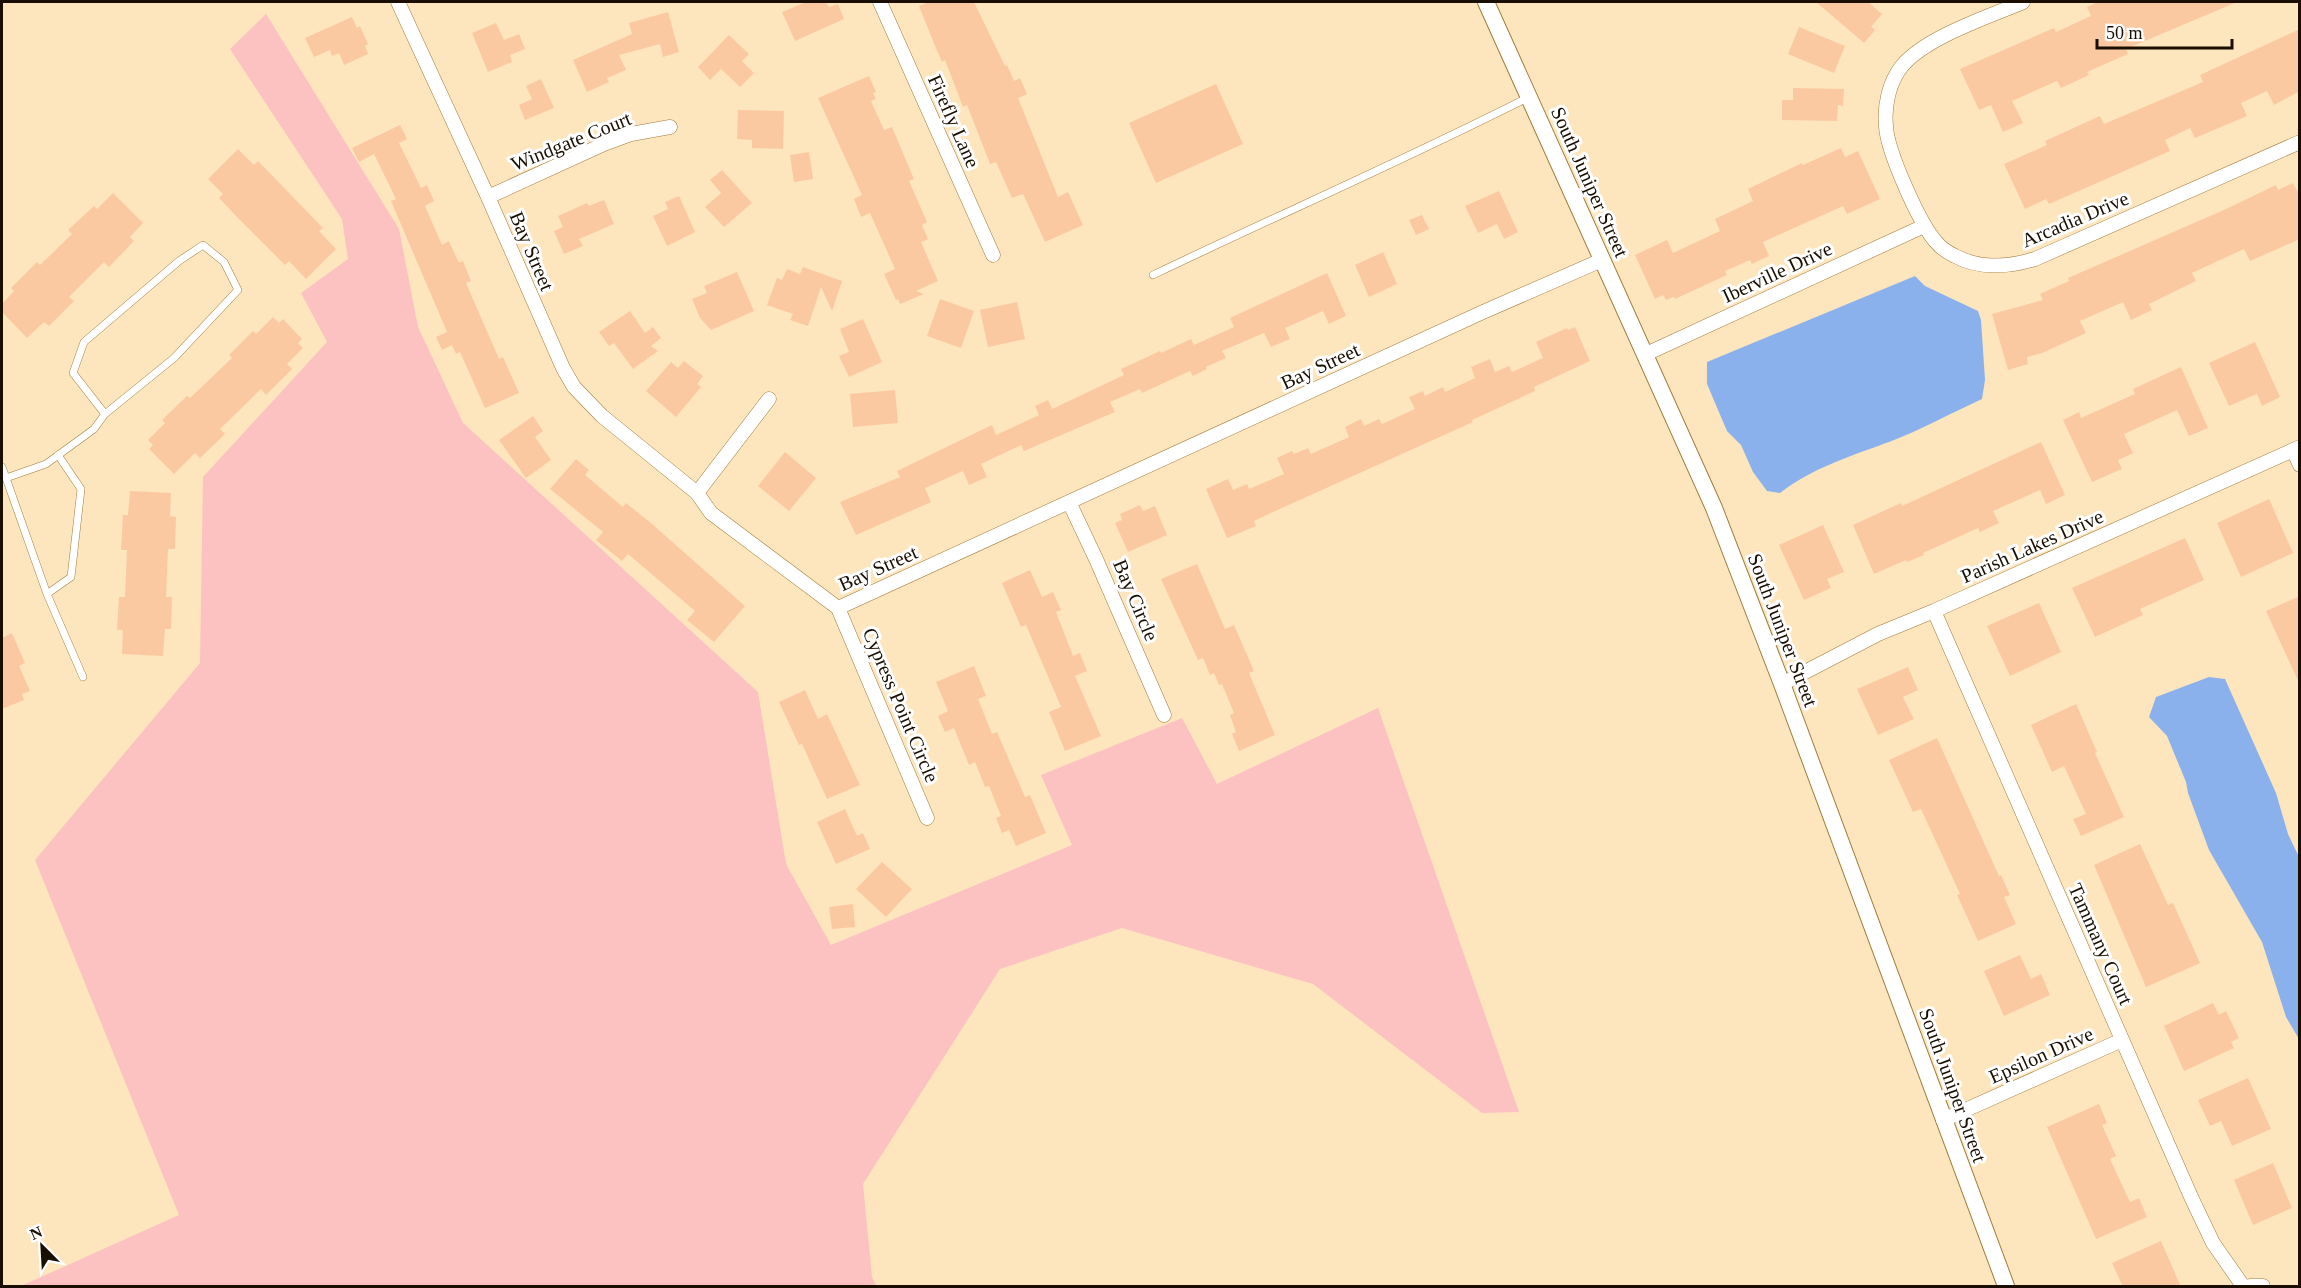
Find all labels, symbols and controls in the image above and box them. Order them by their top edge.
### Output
scale bar [2097,12,2232,50]
text: 50 m [2106,23,2143,43]
street label: Firefly Lane [923,71,984,171]
street label: South Juniper Street [1546,103,1633,261]
street label: Windgate Court [508,107,635,176]
street label: Arcadia Drive [2018,187,2132,251]
street label: Bay Street [505,208,559,295]
street label: Iberville Drive [1719,237,1835,307]
street label: Bay Street [1277,338,1363,395]
street label: Parish Lakes Drive [1958,505,2107,587]
street label: Bay Street [835,541,922,596]
street label: South Juniper Street [1743,550,1822,710]
street label: Bay Circle [1108,556,1163,644]
street label: Cypress Point Circle [858,625,944,786]
street label: Tammany Court [2064,880,2138,1009]
street label: South Juniper Street [1914,1005,1991,1166]
street label: Epsilon Drive [1986,1022,2097,1089]
north arrow [12,1216,72,1276]
text: N [27,1222,45,1243]

